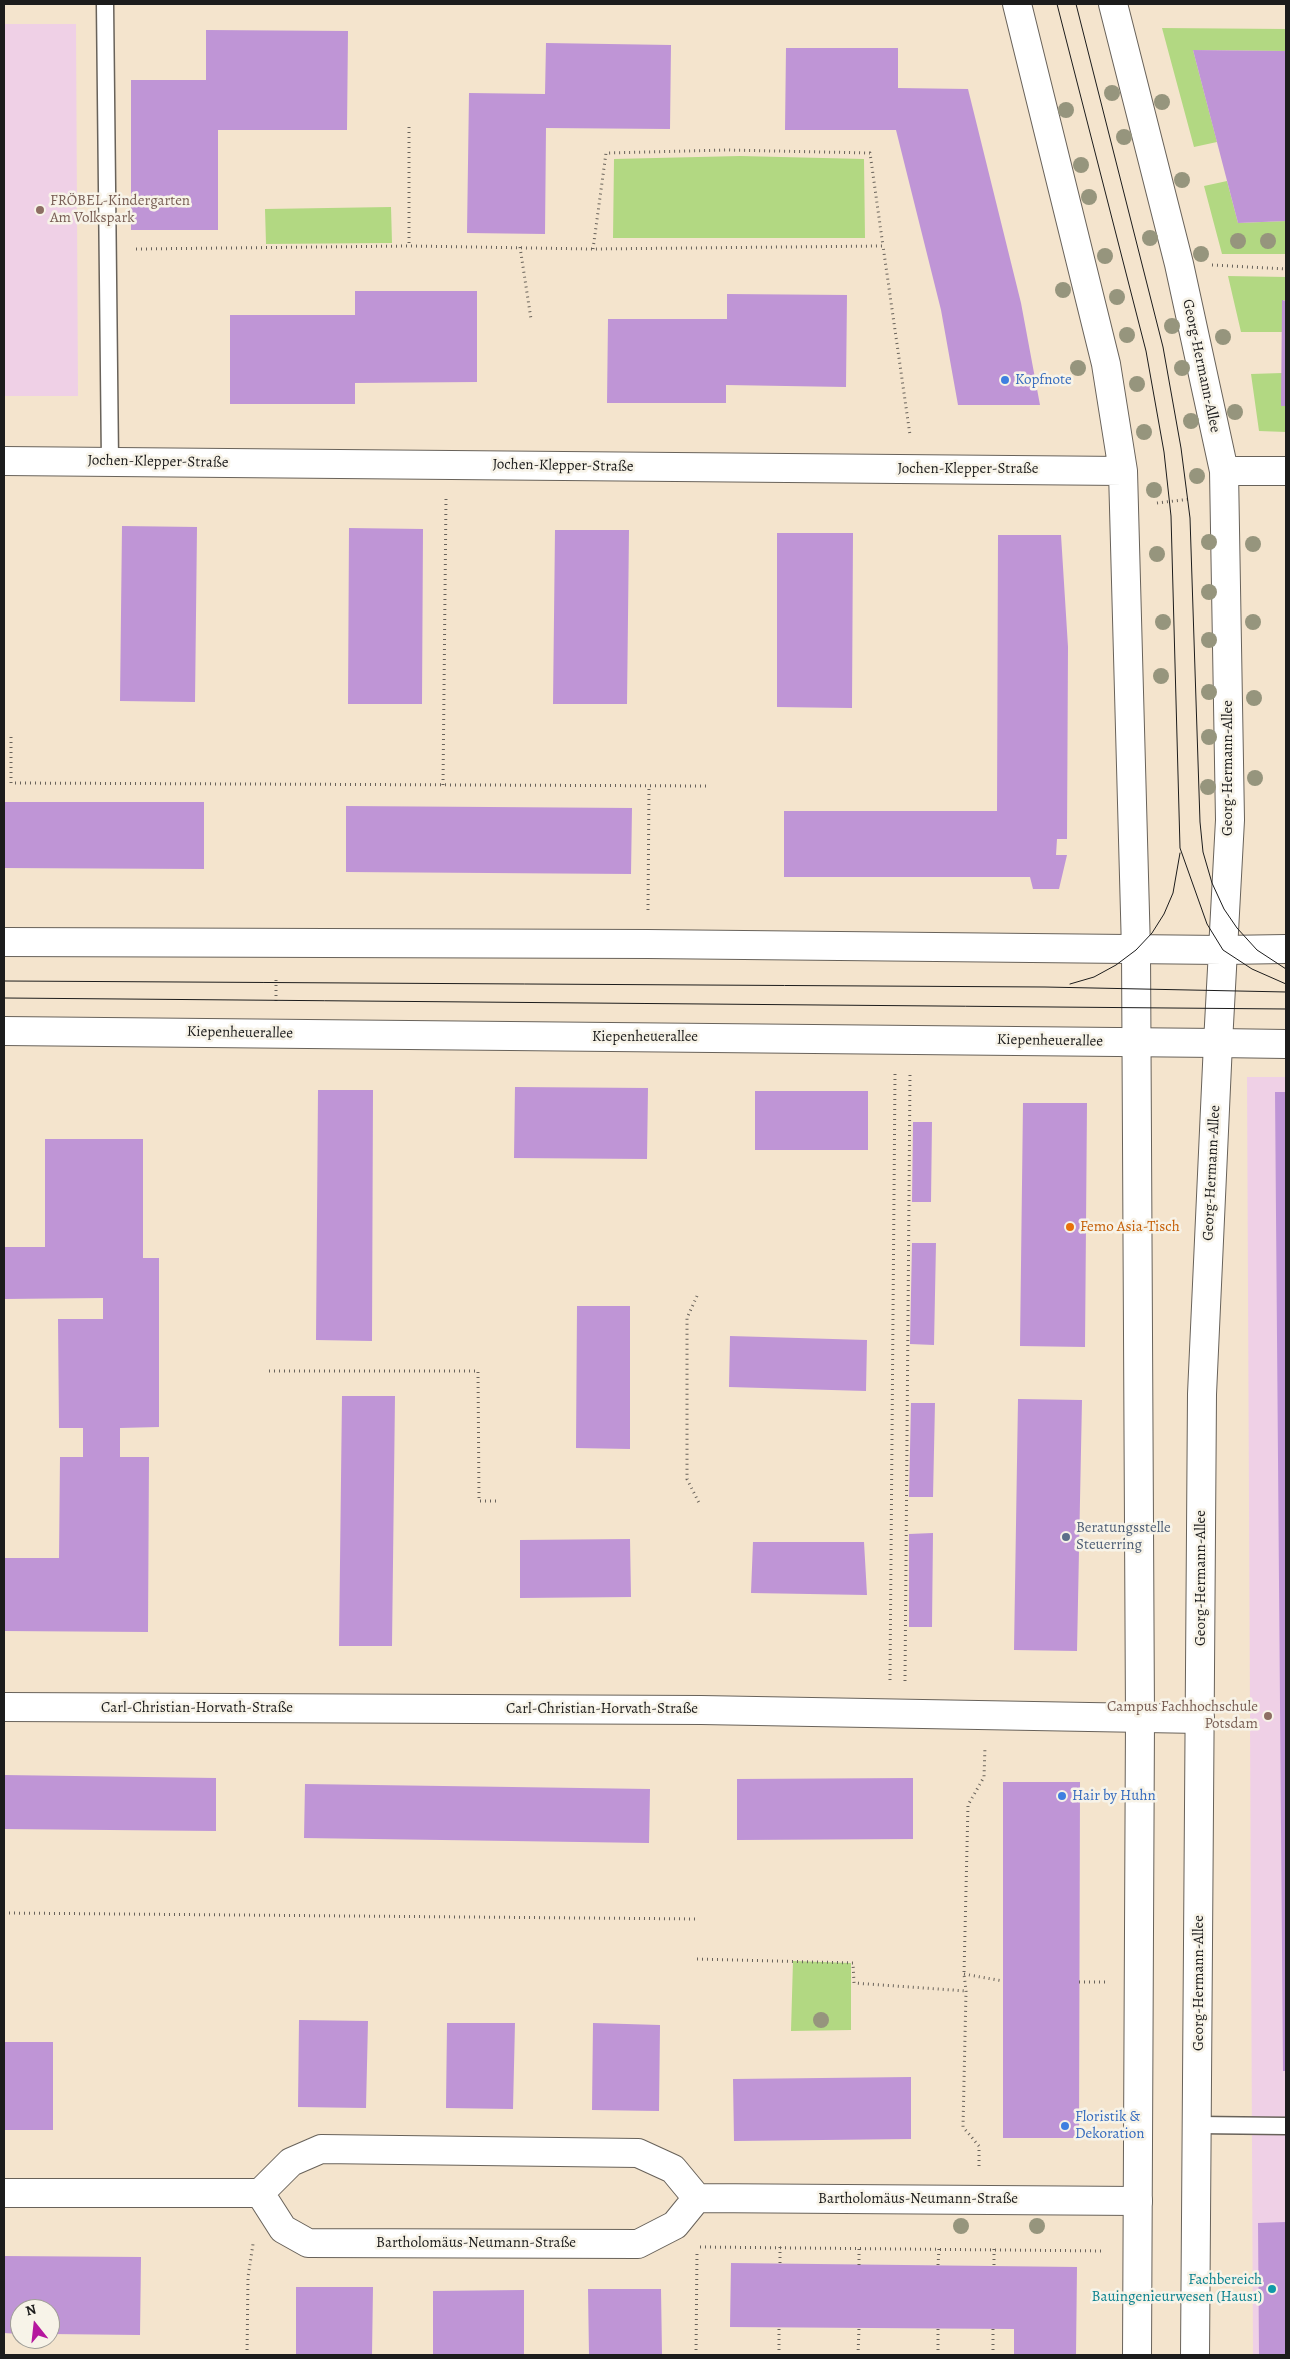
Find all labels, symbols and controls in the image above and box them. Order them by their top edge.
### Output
place label: FRÖBEL-Kindergarten Am Volkspark [50,192,190,227]
marker: FRÖBEL-Kindergarten Am Volkspark [34,204,46,216]
street label: Georg-Hermann-Allee [1178,298,1224,434]
place label: Kopfnote [1015,371,1072,389]
marker: Kopfnote [999,374,1011,386]
street label: Jochen-Klepper-Straße [87,452,229,472]
street label: Jochen-Klepper-Straße [492,456,634,476]
street label: Jochen-Klepper-Straße [898,460,1038,478]
street label: Georg-Hermann-Allee [1219,700,1237,836]
street label: Kiepenheuerallee [187,1023,293,1043]
street label: Kiepenheuerallee [592,1028,698,1046]
street label: Kiepenheuerallee [997,1031,1103,1051]
street label: Georg-Hermann-Allee [1199,1105,1225,1241]
place label: Femo Asia-Tisch [1080,1218,1180,1236]
marker: Femo Asia-Tisch [1064,1221,1076,1233]
street label: Georg-Hermann-Allee [1192,1510,1210,1646]
place label: Beratungsstelle Steuerring [1076,1519,1171,1554]
marker: Beratungsstelle Steuerring [1060,1531,1072,1543]
place label: Campus Fachhochschule Potsdam [1107,1698,1258,1733]
street label: Carl-Christian-Horvath-Straße [101,1699,293,1717]
street label: Carl-Christian-Horvath-Straße [506,1700,698,1718]
marker: Campus Fachhochschule Potsdam [1262,1710,1274,1722]
place label: Hair by Huhn [1072,1787,1156,1805]
marker: Hair by Huhn [1056,1790,1068,1802]
street label: Georg-Hermann-Allee [1190,1915,1208,2051]
place label: Floristik & Dekoration [1075,2108,1144,2143]
marker: Floristik & Dekoration [1059,2120,1071,2132]
street label: Bartholomäus-Neumann-Straße [818,2190,1018,2208]
street label: Bartholomäus-Neumann-Straße [376,2234,576,2252]
place label: Fachbereich Bauingenieurwesen (Haus1) [1091,2271,1262,2306]
marker: Fachbereich Bauingenieurwesen (Haus1) [1266,2283,1278,2295]
north arrow [10,2299,60,2349]
text: N [23,2300,39,2321]

